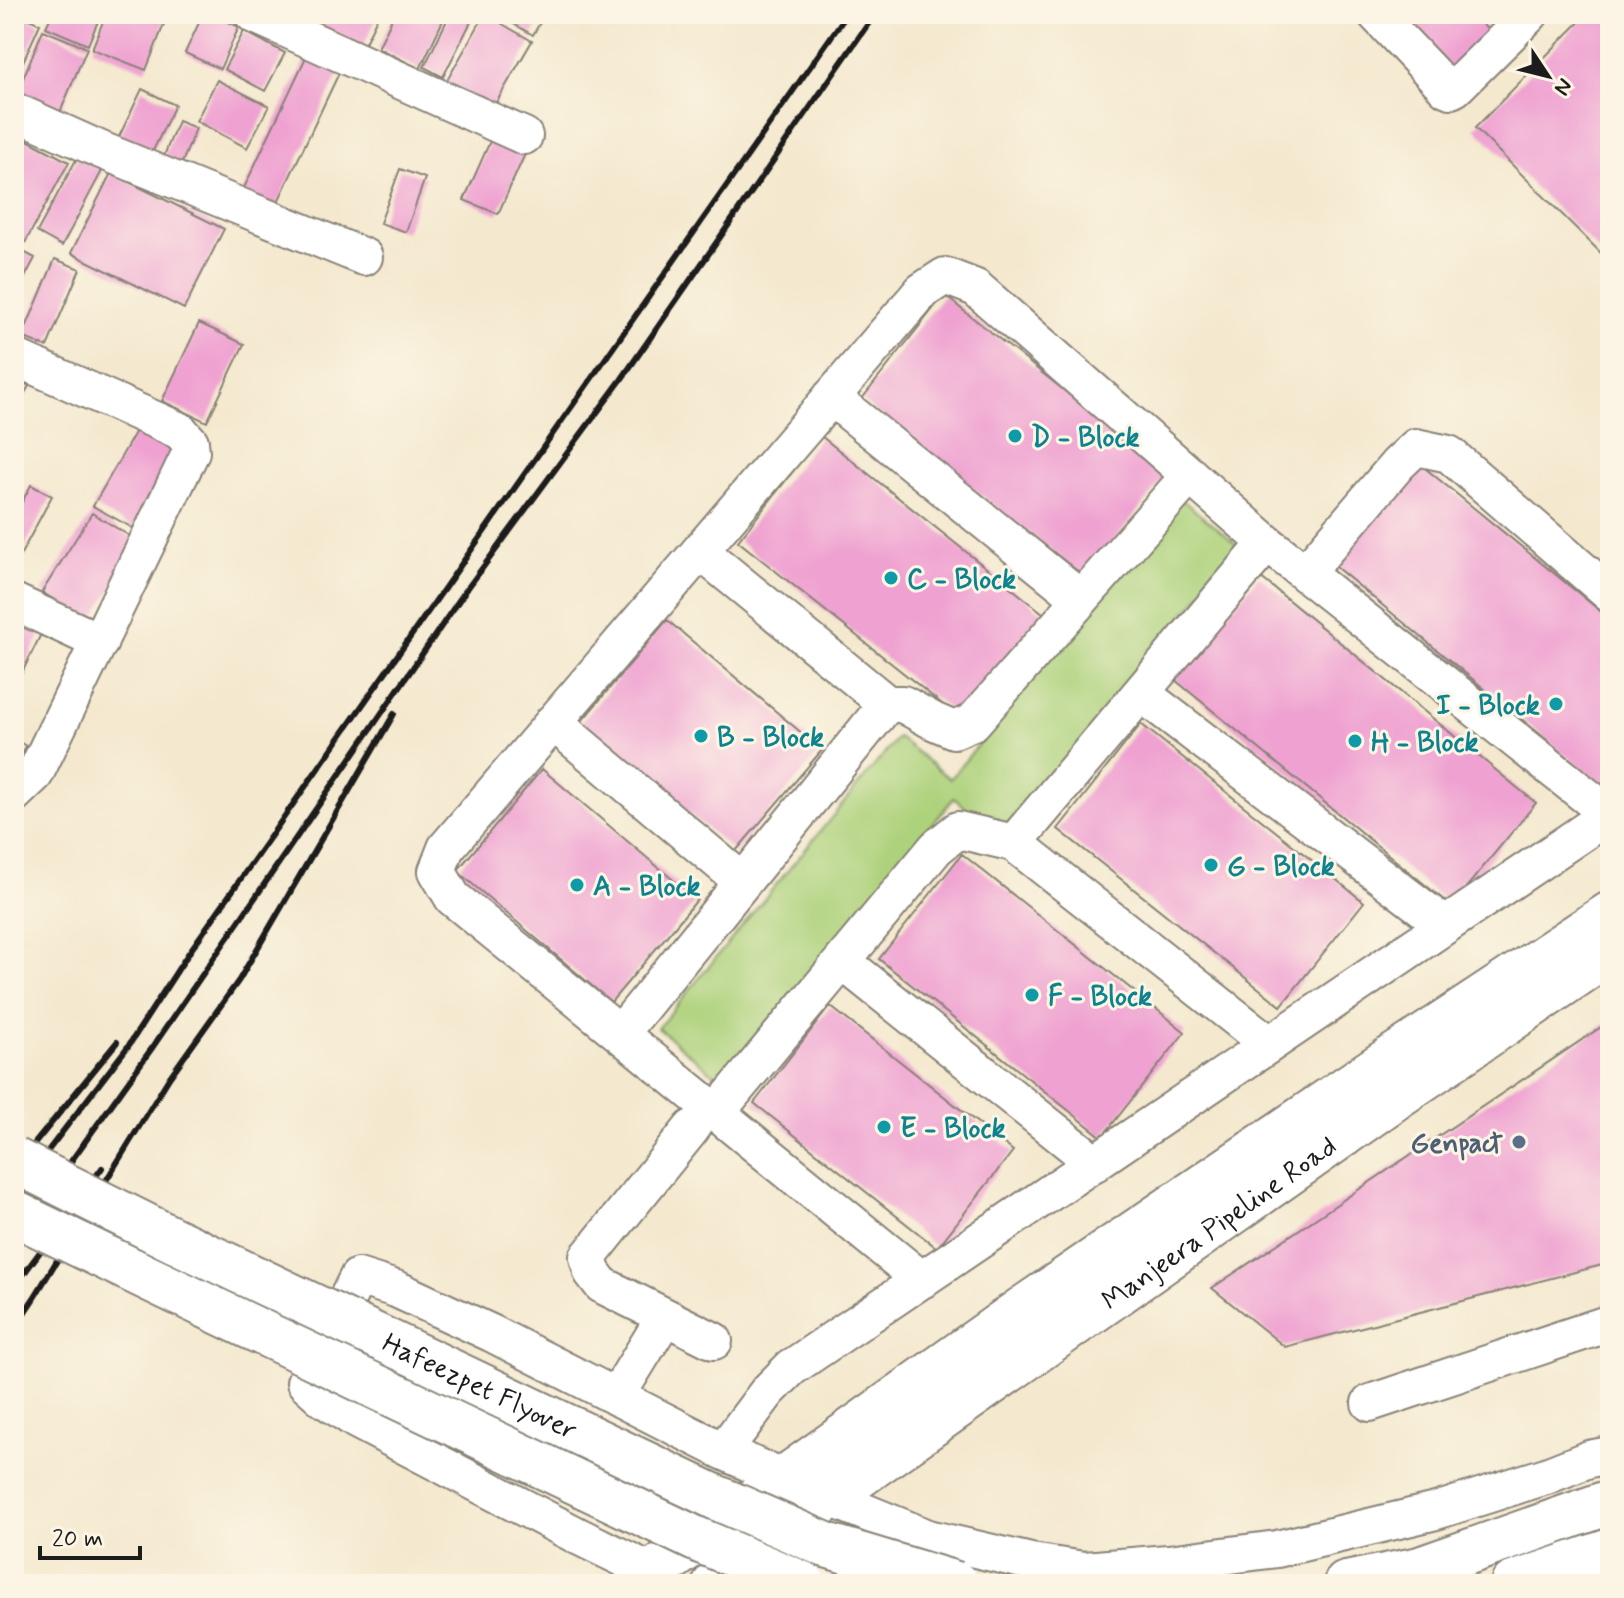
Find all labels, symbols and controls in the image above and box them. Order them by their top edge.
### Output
north arrow [1508,36,1588,116]
text: N [1547,72,1578,100]
place label: D - Block [1031,420,1140,457]
marker: D - Block [1006,427,1024,445]
place label: C - Block [907,562,1016,599]
marker: C - Block [882,569,900,587]
place label: I - Block [1436,688,1540,725]
marker: I - Block [1547,695,1565,713]
place label: B - Block [717,720,824,757]
place label: H - Block [1371,725,1479,762]
marker: B - Block [692,727,710,745]
marker: H - Block [1346,732,1364,750]
place label: G - Block [1227,849,1335,886]
marker: G - Block [1202,856,1220,874]
place label: A - Block [593,869,701,906]
marker: A - Block [568,876,586,894]
place label: F - Block [1048,979,1152,1016]
marker: F - Block [1023,986,1041,1004]
place label: E - Block [900,1111,1006,1148]
marker: E - Block [875,1118,893,1136]
place label: Genpact [1410,1126,1503,1163]
street label: Manjeera Pipeline Road [1095,1129,1345,1320]
marker: Genpact [1510,1133,1528,1151]
street label: Hafeezpet Flyover [376,1326,583,1450]
scale bar [40,1510,140,1560]
text: 20 m [52,1524,103,1555]

